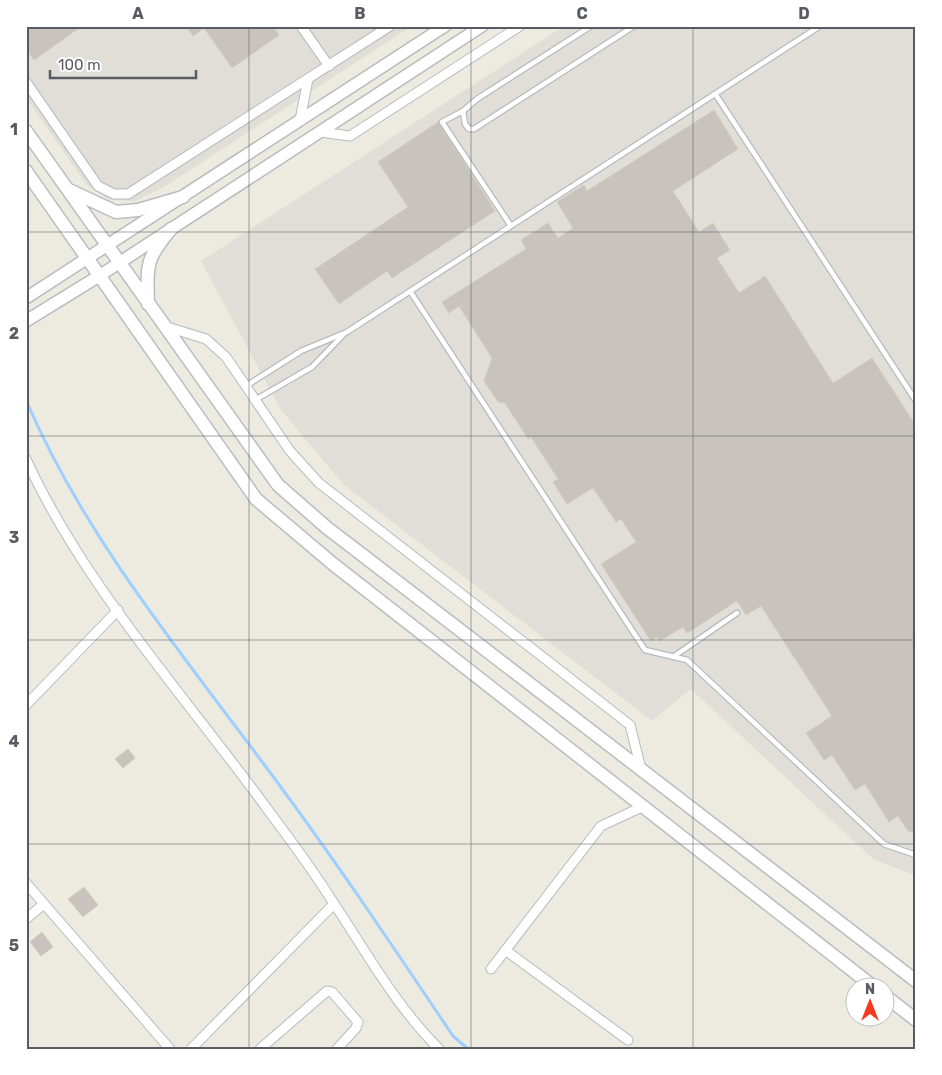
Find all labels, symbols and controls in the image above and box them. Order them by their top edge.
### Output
text: A [132,4,144,23]
text: B [354,4,366,23]
text: C [576,4,588,23]
text: D [798,4,810,23]
scale bar [50,48,196,80]
text: 100 m [58,56,100,74]
text: 1 [10,120,18,139]
text: 2 [9,324,19,343]
text: 3 [9,528,19,547]
text: 4 [9,732,20,751]
text: 5 [9,936,19,955]
north arrow [844,978,894,1028]
text: N [865,981,875,998]

